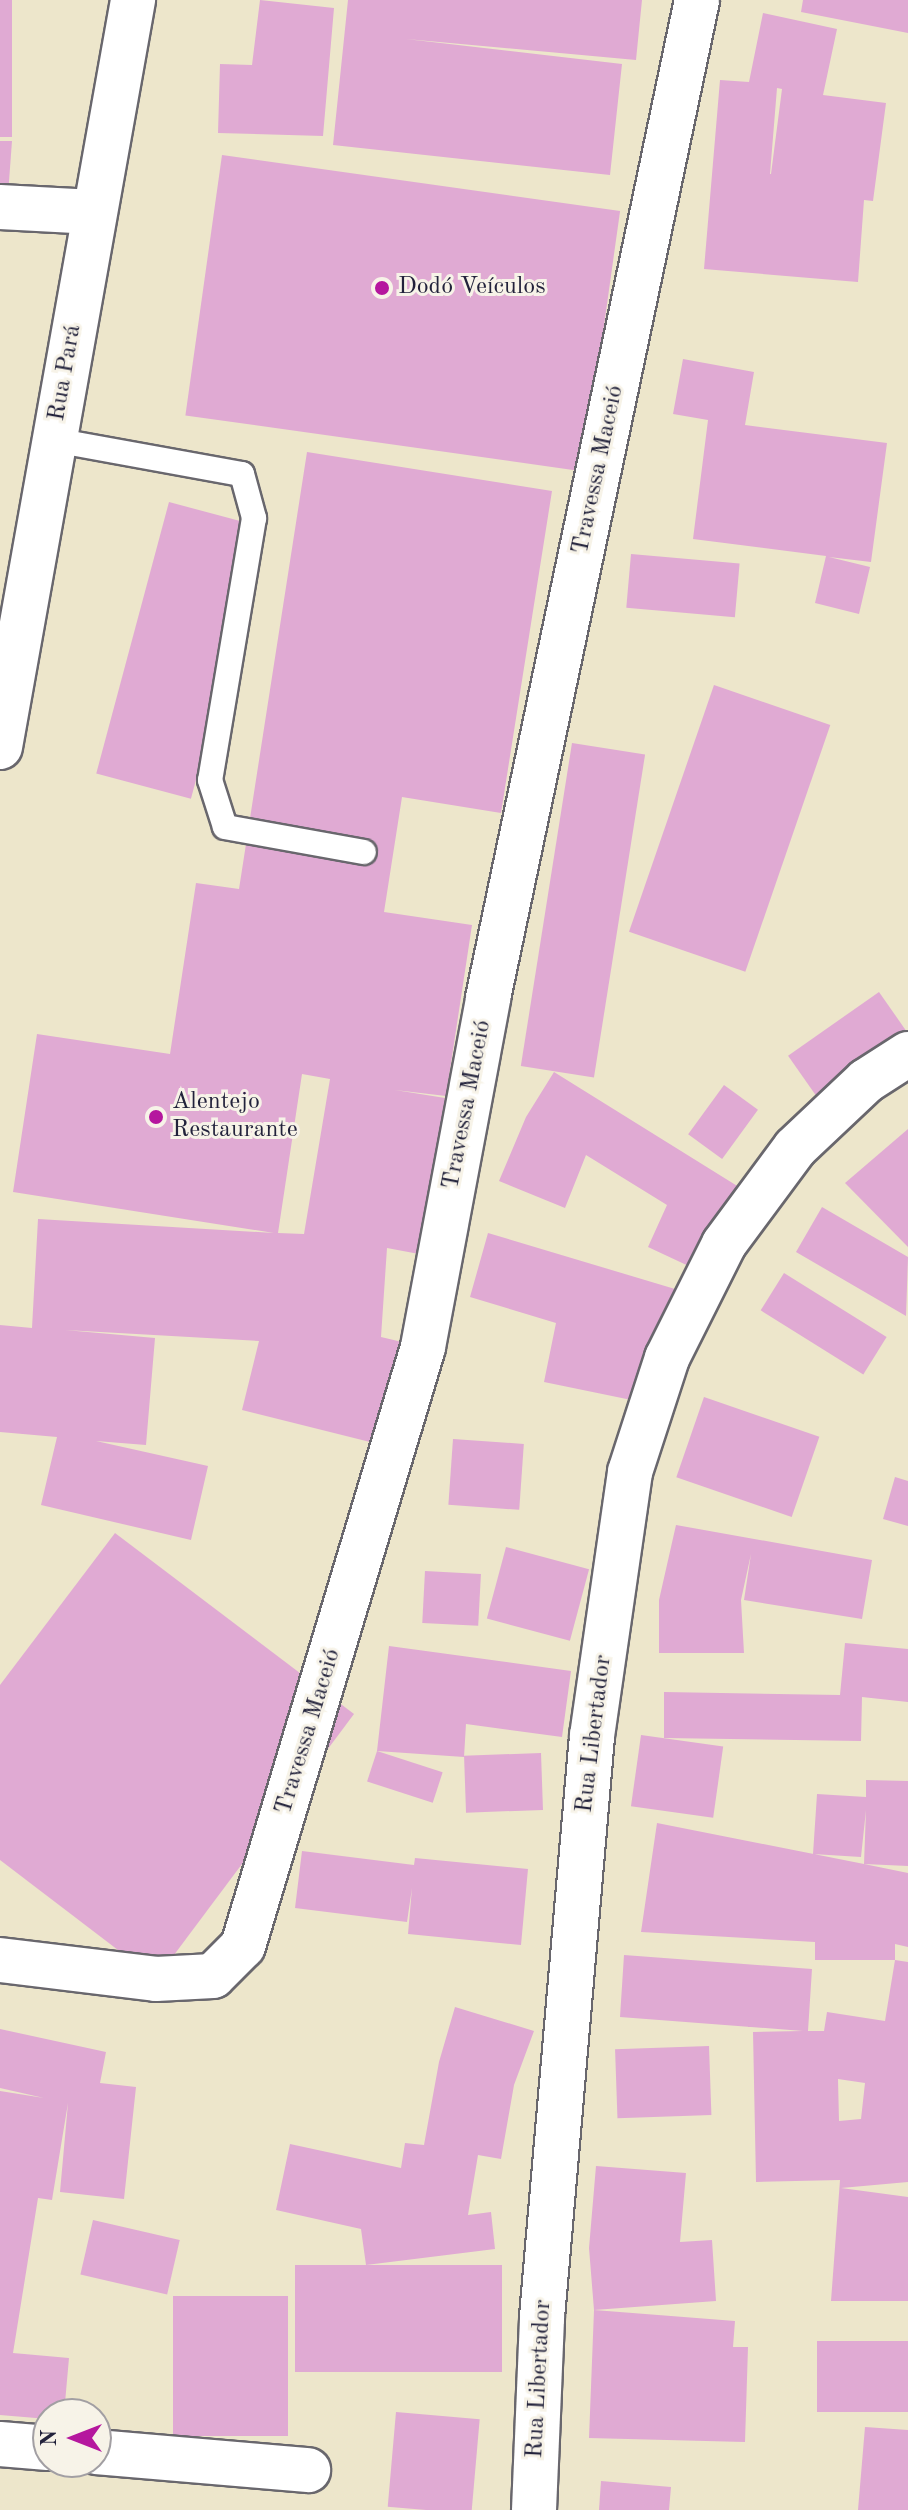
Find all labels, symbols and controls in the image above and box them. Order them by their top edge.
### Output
place label: Dodó Veículos [398,274,546,302]
marker: Dodó Veículos [373,279,391,297]
street label: Rua Pará [43,323,89,423]
street label: Travessa Maceió [567,383,631,557]
street label: Travessa Maceió [437,1018,499,1192]
place label: Alentejo Restaurante [172,1089,298,1145]
marker: Alentejo Restaurante [147,1108,165,1126]
street label: Travessa Maceió [270,1646,348,1818]
street label: Rua Libertador [571,1653,619,1815]
street label: Rua Libertador [521,2299,559,2459]
north arrow [32,2398,112,2478]
text: N [39,2430,61,2446]

